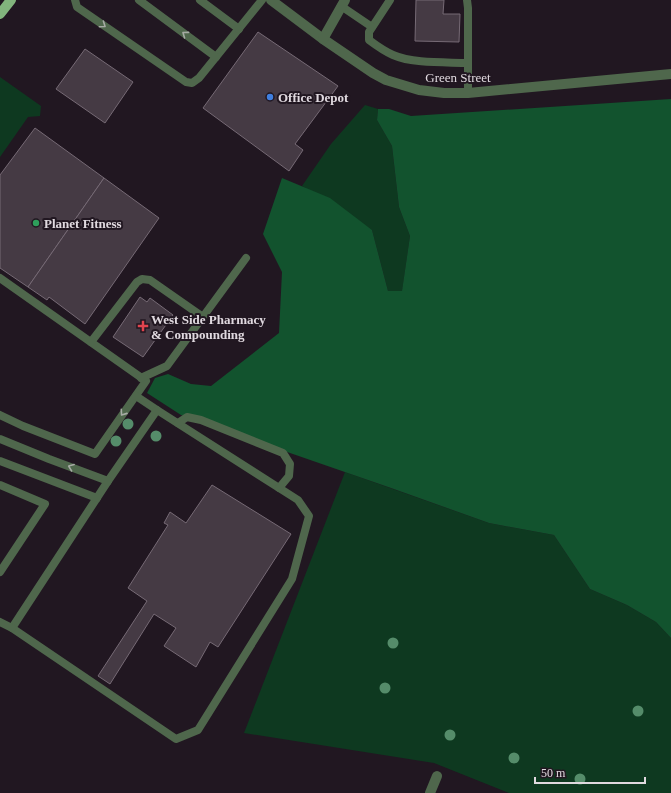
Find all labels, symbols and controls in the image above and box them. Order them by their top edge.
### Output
one-way arrow [99,20,106,27]
one-way arrow [182,31,189,39]
street label: Green Street [425,70,491,85]
place label: Office Depot [278,90,349,105]
marker: Office Depot [265,92,275,102]
place label: Planet Fitness [44,216,122,231]
marker: Planet Fitness [31,218,41,228]
place label: West Side Pharmacy & Compounding [151,312,266,342]
marker: West Side Pharmacy & Compounding [138,321,148,331]
one-way arrow [121,409,128,416]
one-way arrow [68,464,75,472]
scale bar [535,759,645,785]
text: 50 m [541,766,566,780]

